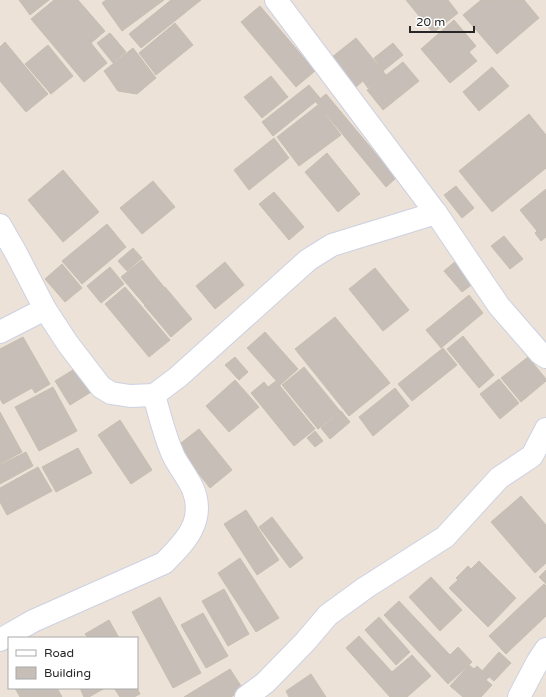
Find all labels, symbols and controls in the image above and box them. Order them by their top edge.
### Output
scale bar [410,8,474,34]
text: 20 m [416,15,445,29]
legend [8,637,138,689]
text: Road [44,646,74,660]
text: Building [44,666,91,680]

